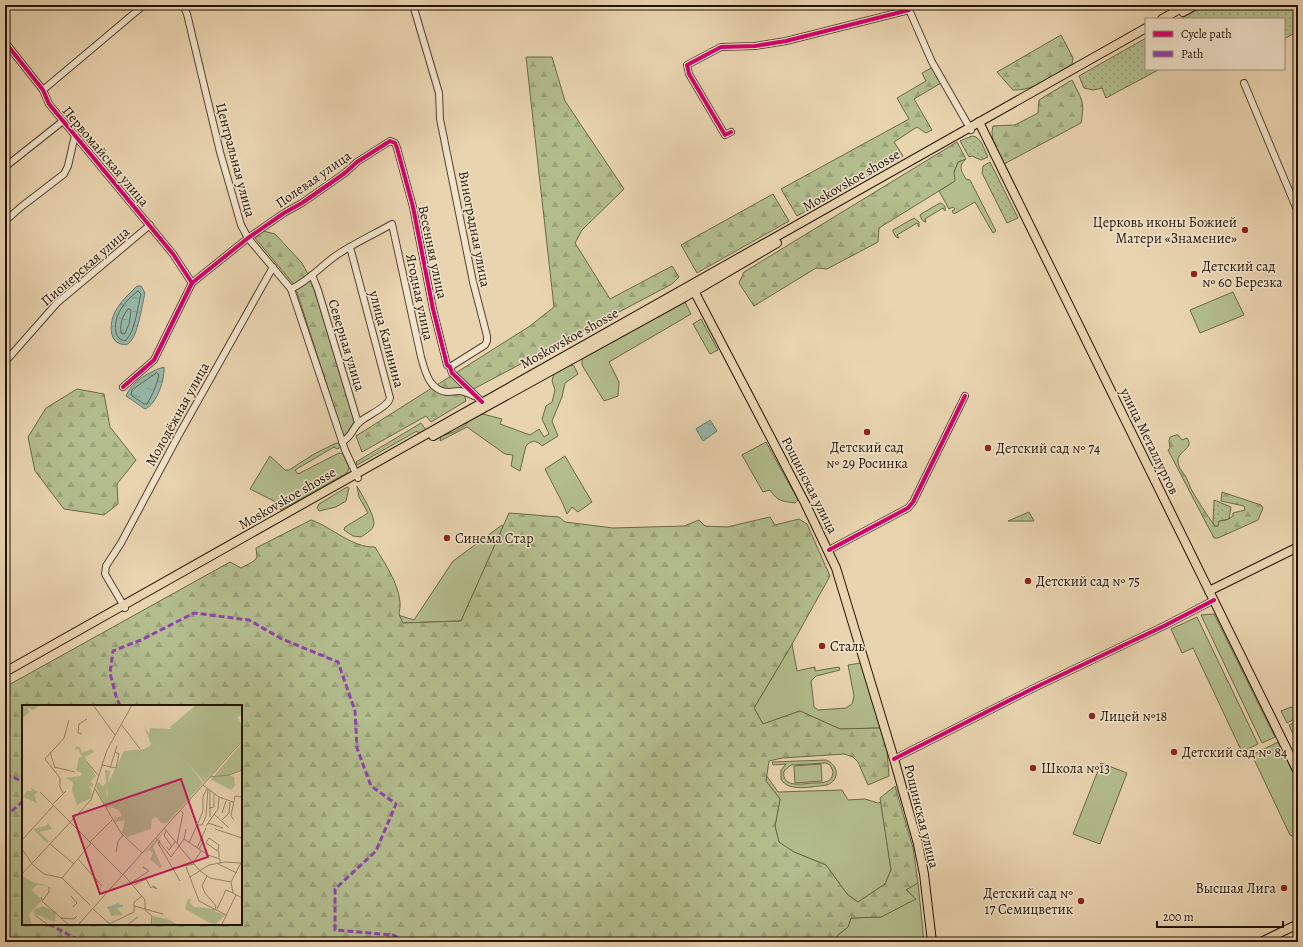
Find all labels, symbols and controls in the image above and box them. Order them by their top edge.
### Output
legend [1145,18,1285,70]
text: Cycle path [1181,26,1232,42]
text: Path [1181,46,1204,62]
street label: Центральная улица [211,101,260,220]
street label: Первомайская улица [58,102,154,211]
street label: Moskovskoe shosse [799,145,904,216]
street label: Полевая улица [272,146,355,213]
street label: Виноградная улица [454,169,495,289]
street label: Весенняя улица [413,204,452,301]
place label: Церковь иконы Божией Матери «Знамение» [1093,213,1237,248]
street label: Пионерская улица [37,222,134,310]
marker: Церковь иконы Божией Матери «Знамение» [1240,225,1250,235]
street label: Ягодная улица [401,252,438,343]
place label: Детский сад № 60 Березка [1202,257,1283,292]
marker: Детский сад № 60 Березка [1189,269,1199,279]
street label: улица Калинина [364,287,409,390]
street label: Северная улица [324,297,370,394]
street label: Moskovskoe shosse [517,304,622,373]
street label: Молодёжная улица [141,358,214,470]
street label: улица Металлургов [1115,384,1184,498]
marker: Детский сад № 29 Росинка [862,427,872,437]
street label: Рощинская улица [777,433,843,538]
place label: Детский сад № 29 Росинка [826,438,908,473]
place label: Детский сад № 74 [996,439,1100,458]
marker: Детский сад № 74 [983,443,993,453]
street label: Moskovskoe shosse [235,463,340,534]
place label: Синема Стар [455,529,534,548]
marker: Синема Стар [442,533,452,543]
place label: Детский сад № 75 [1036,572,1140,591]
marker: Детский сад № 75 [1023,576,1033,586]
place label: Сталь [830,637,865,656]
marker: Сталь [817,641,827,651]
inset map [22,705,242,925]
place label: Лицей №18 [1100,707,1167,726]
marker: Лицей №18 [1087,711,1097,721]
place label: Детский сад № 84 [1182,743,1287,762]
marker: Детский сад № 84 [1169,747,1179,757]
place label: Школа №13 [1041,759,1110,778]
street label: Рощинская улица [899,762,944,871]
marker: Школа №13 [1028,763,1038,773]
place label: Высшая Лига [1195,879,1277,898]
marker: Высшая Лига [1279,883,1289,893]
place label: Детский сад № 17 Семицветик [984,884,1073,919]
marker: Детский сад № 17 Семицветик [1076,896,1086,906]
scale bar [1157,903,1283,929]
text: 200 m [1163,909,1194,925]

